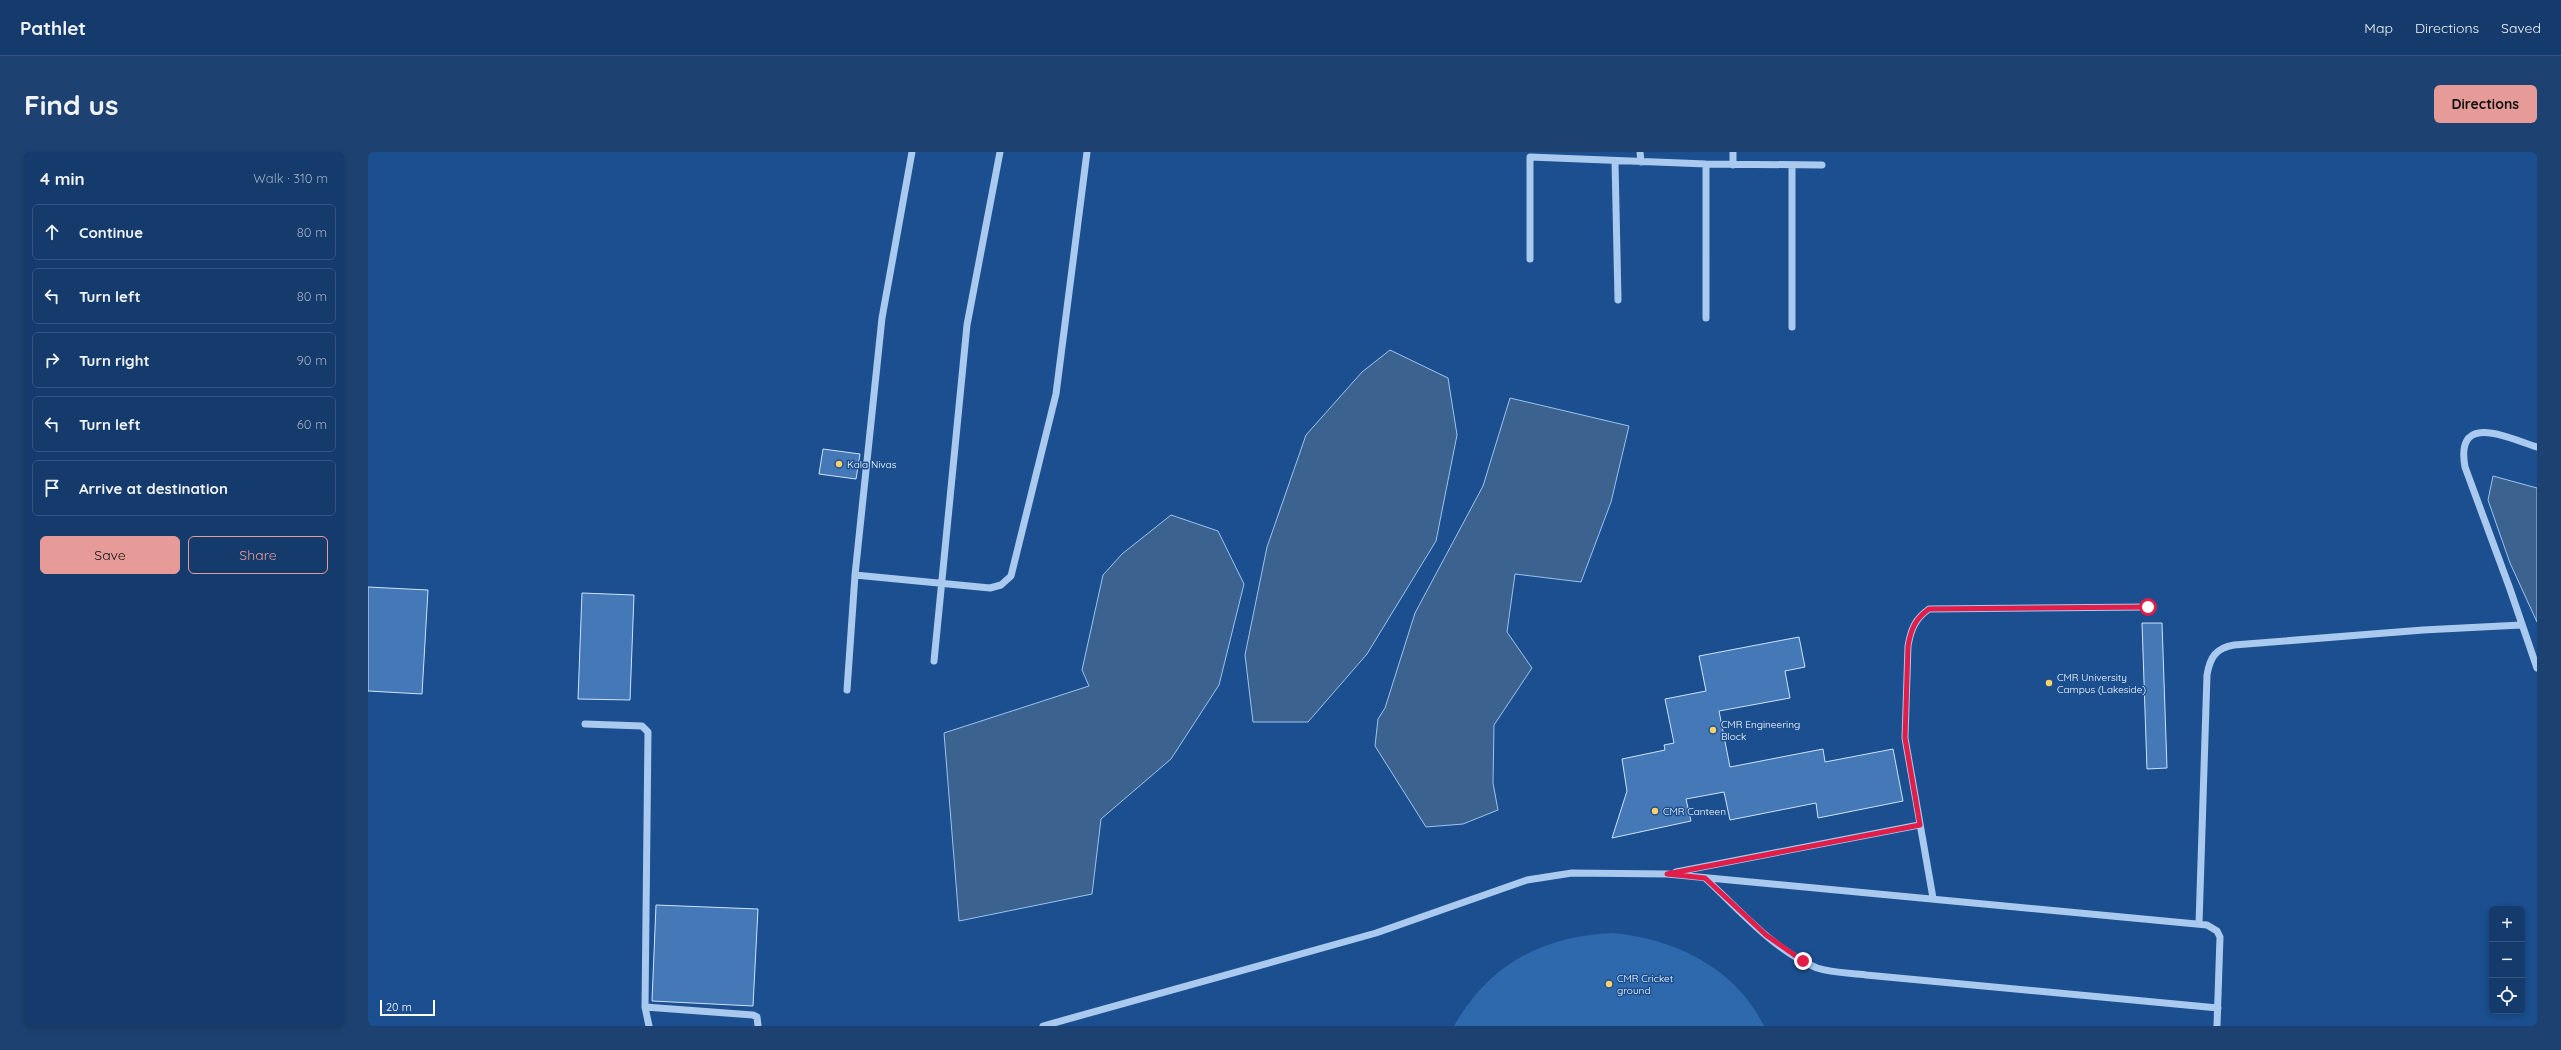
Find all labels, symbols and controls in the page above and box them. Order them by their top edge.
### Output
text: Pathlet [20,16,86,40]
text: Map [2364,19,2393,37]
text: Directions [2415,19,2479,37]
text: Saved [2501,19,2541,37]
button: Directions [2434,85,2537,123]
text: Find us [24,87,118,122]
text: 4 min [40,168,85,189]
text: Walk · 310 m [253,170,328,186]
icon: ahead [41,221,63,243]
text: Continue [79,223,143,242]
text: 80 m [297,224,327,240]
icon: left [41,285,63,307]
text: Turn left [79,287,141,306]
text: 80 m [297,288,327,304]
icon: right [41,349,63,371]
text: Turn right [79,351,150,370]
text: 90 m [297,352,327,368]
icon: left [41,413,63,435]
text: Turn left [79,415,141,434]
text: 60 m [297,416,327,432]
place label: Kala Nivas [847,458,897,471]
marker: Kala Nivas [834,459,844,469]
icon: arrive [41,477,63,499]
text: Arrive at destination [79,479,228,498]
button: Save [40,536,180,574]
button: Share [188,536,328,574]
route start [2139,598,2157,616]
place label: CMR University Campus (Lakeside) [2057,671,2146,696]
marker: CMR University Campus (Lakeside) [2044,678,2054,688]
place label: CMR Engineering Block [1721,718,1800,743]
marker: CMR Engineering Block [1708,725,1718,735]
place label: CMR Canteen [1663,805,1726,818]
marker: CMR Canteen [1650,806,1660,816]
map controls [2489,906,2525,1014]
button: + [2489,906,2525,942]
button: − [2489,942,2525,978]
route end [1794,952,1812,970]
place label: CMR Cricket ground [1617,972,1674,997]
button: locate [2489,978,2525,1014]
marker: CMR Cricket ground [1604,979,1614,989]
scale bar [380,998,435,1017]
text: 20 m [386,1000,412,1014]

